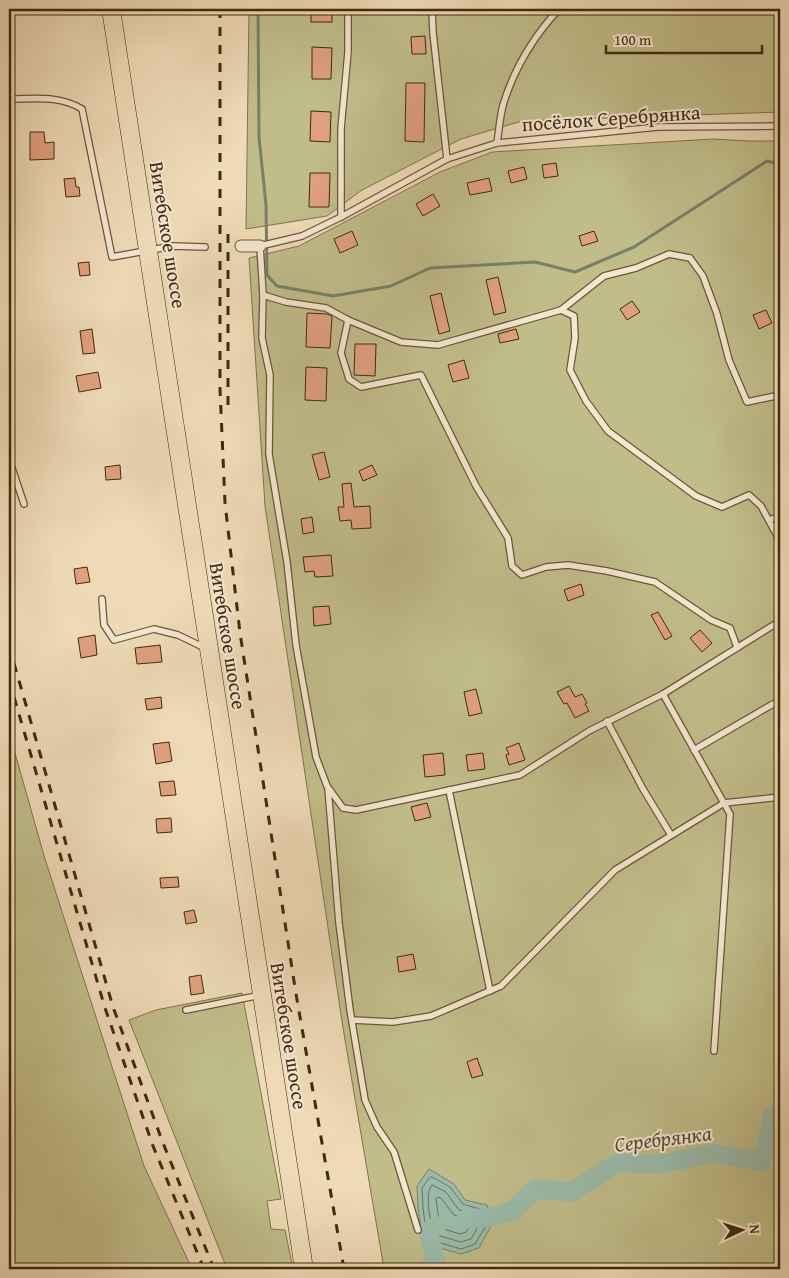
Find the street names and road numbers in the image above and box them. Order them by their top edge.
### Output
street label: посёлок Серебрянка [521,97,702,138]
street label: Витебское шоссе [143,159,194,310]
street label: Витебское шоссе [203,560,254,711]
street label: Витебское шоссе [264,960,315,1111]

